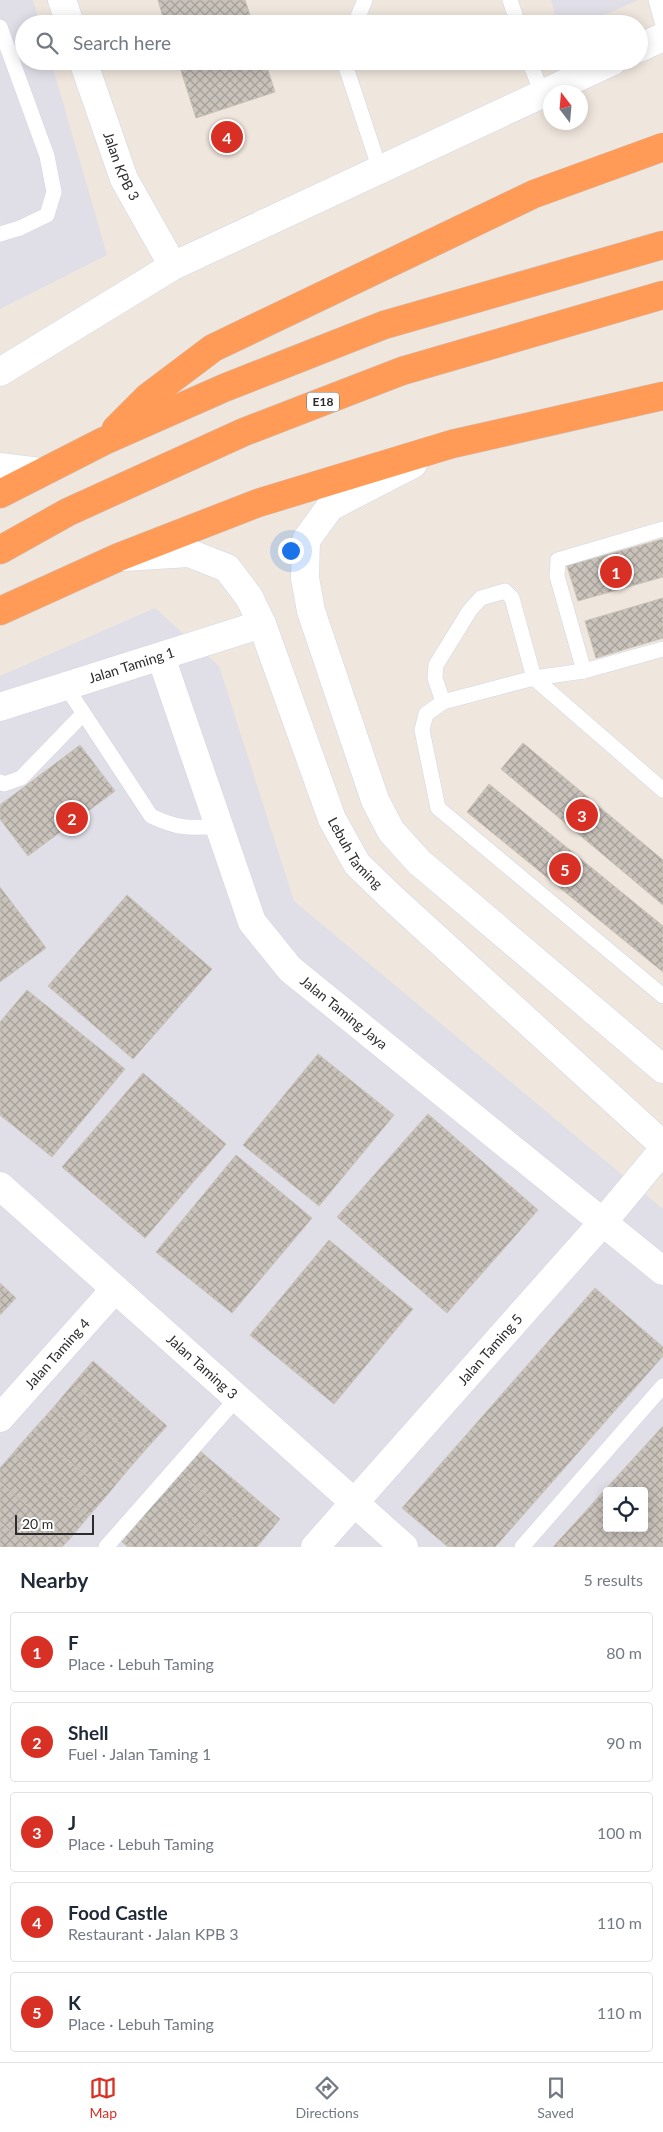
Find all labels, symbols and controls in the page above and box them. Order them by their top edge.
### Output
search box [15,15,648,70]
icon: search [33,29,61,57]
text: Search here [73,31,171,54]
north arrow [543,85,588,130]
pin: 4 [211,118,243,156]
street label: Jalan KPB 3 [100,129,143,203]
road number: E18 [307,392,339,412]
your location [278,538,304,564]
pin: 1 [600,553,632,591]
street label: Jalan Taming 1 [86,643,176,686]
pin: 3 [566,796,598,834]
pin: 2 [56,799,88,837]
street label: Lebuh Taming [325,814,386,892]
pin: 5 [549,850,581,888]
street label: Jalan Taming Jaya [297,972,391,1053]
street label: Jalan Taming 5 [454,1310,526,1388]
street label: Jalan Taming 4 [21,1315,93,1392]
street label: Jalan Taming 3 [163,1330,241,1402]
map controls [603,1487,648,1532]
button: locate [603,1487,648,1532]
scale bar [15,1512,94,1535]
text: 20 m [22,1515,53,1532]
text: Nearby [20,1567,88,1592]
text: 5 results [583,1570,643,1589]
text: F [68,1631,79,1654]
text: 1 [32,1643,42,1662]
text: 80 m [606,1643,642,1662]
text: Place · Lebuh Taming [68,1654,214,1673]
text: Shell [68,1721,109,1744]
text: 2 [32,1733,42,1752]
text: 90 m [606,1733,642,1752]
text: Fuel · Jalan Taming 1 [68,1744,211,1763]
text: J [68,1811,76,1834]
text: 3 [32,1823,42,1842]
text: 100 m [597,1823,642,1842]
text: Place · Lebuh Taming [68,1834,214,1853]
text: Food Castle [68,1901,168,1924]
text: 4 [32,1913,42,1932]
text: 110 m [597,1913,642,1932]
text: Restaurant · Jalan KPB 3 [68,1924,239,1943]
text: K [68,1991,81,2014]
text: 5 [32,2003,42,2022]
text: 110 m [597,2003,642,2022]
text: Place · Lebuh Taming [68,2014,214,2033]
tab: Map [89,2074,117,2121]
tab: Directions [296,2074,359,2121]
tab: Saved [537,2074,574,2121]

